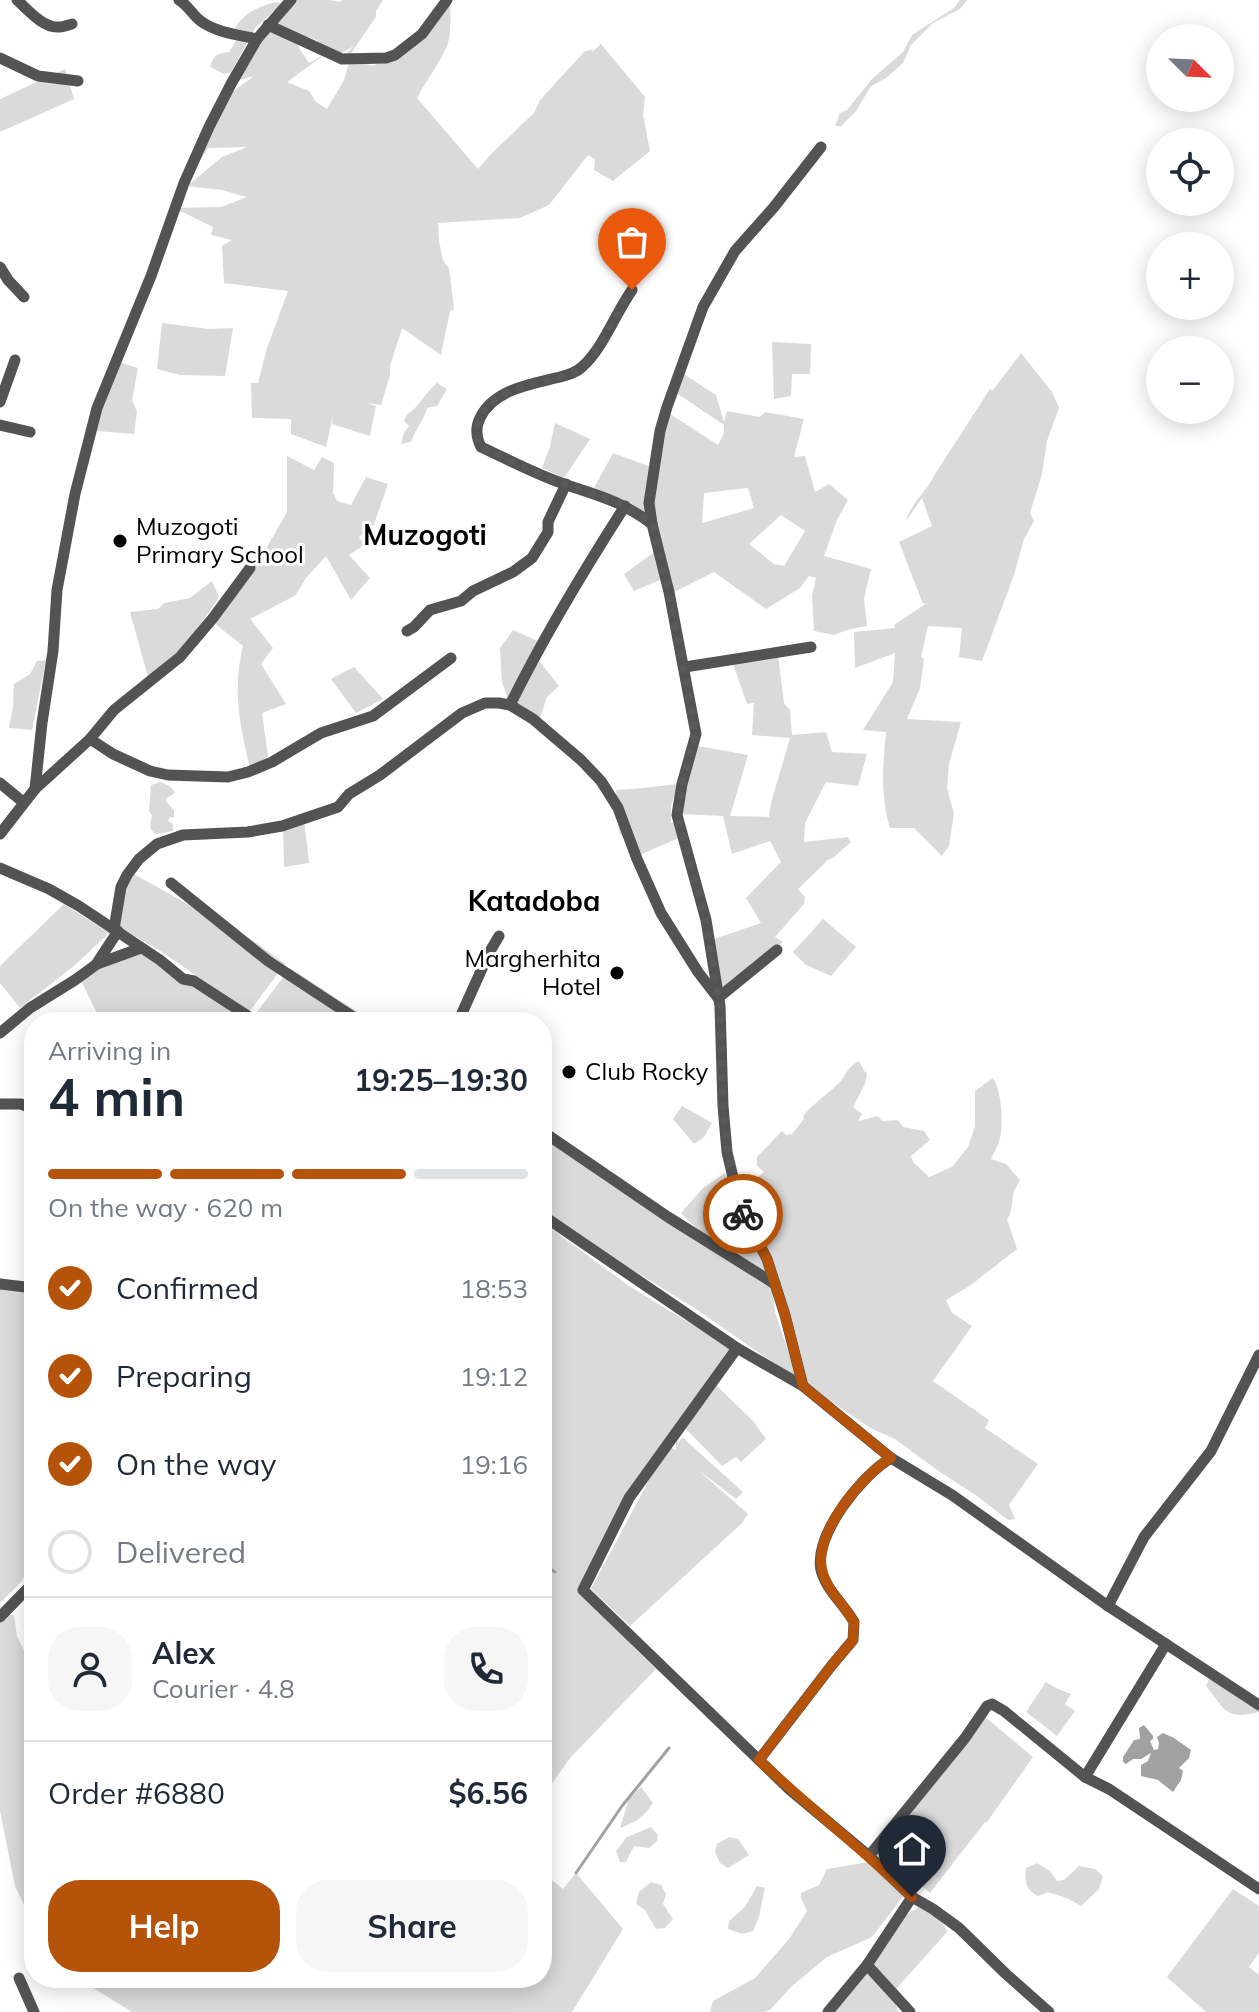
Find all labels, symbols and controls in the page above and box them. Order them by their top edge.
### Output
north arrow [1146,24,1234,112]
map controls [1146,24,1234,424]
button: locate [1146,128,1234,216]
pin [598,208,666,290]
icon: bag [610,220,654,264]
button: + [1146,232,1234,320]
button: − [1146,336,1234,424]
place label: Muzogoti Primary School [136,511,304,569]
district label: Muzogoti [363,517,487,552]
marker: Muzogoti Primary School [111,532,129,550]
district label: Katadoba [468,883,600,918]
place label: Margherhita Hotel [465,943,601,1001]
marker: Margherhita Hotel [608,964,626,982]
text: Arriving in [48,1034,171,1067]
place label: Club Rocky [585,1056,709,1086]
text: 19:25–19:30 [354,1061,528,1099]
marker: Club Rocky [560,1063,578,1081]
text: 4 min [48,1064,185,1129]
courier [703,1174,783,1254]
text: On the way · 620 m [48,1191,283,1224]
icon: bike [721,1192,765,1236]
icon: check [48,1266,92,1310]
text: Confirmed [116,1269,259,1307]
text: 18:53 [460,1272,528,1305]
icon: check [48,1354,92,1398]
text: Preparing [116,1357,252,1395]
text: 19:12 [460,1360,528,1393]
icon: check [48,1442,92,1486]
text: On the way [116,1445,276,1483]
text: 19:16 [460,1448,528,1481]
text: Delivered [116,1533,246,1571]
button: person [48,1627,132,1711]
button: phone [444,1627,528,1711]
text: Alex [152,1634,215,1672]
text: Courier · 4.8 [152,1672,295,1705]
text: Order #6880 [48,1774,225,1812]
text: $6.56 [449,1774,528,1812]
pin [878,1815,946,1897]
icon: home [890,1827,934,1871]
button: Help [48,1880,280,1972]
button: Share [296,1880,528,1972]

